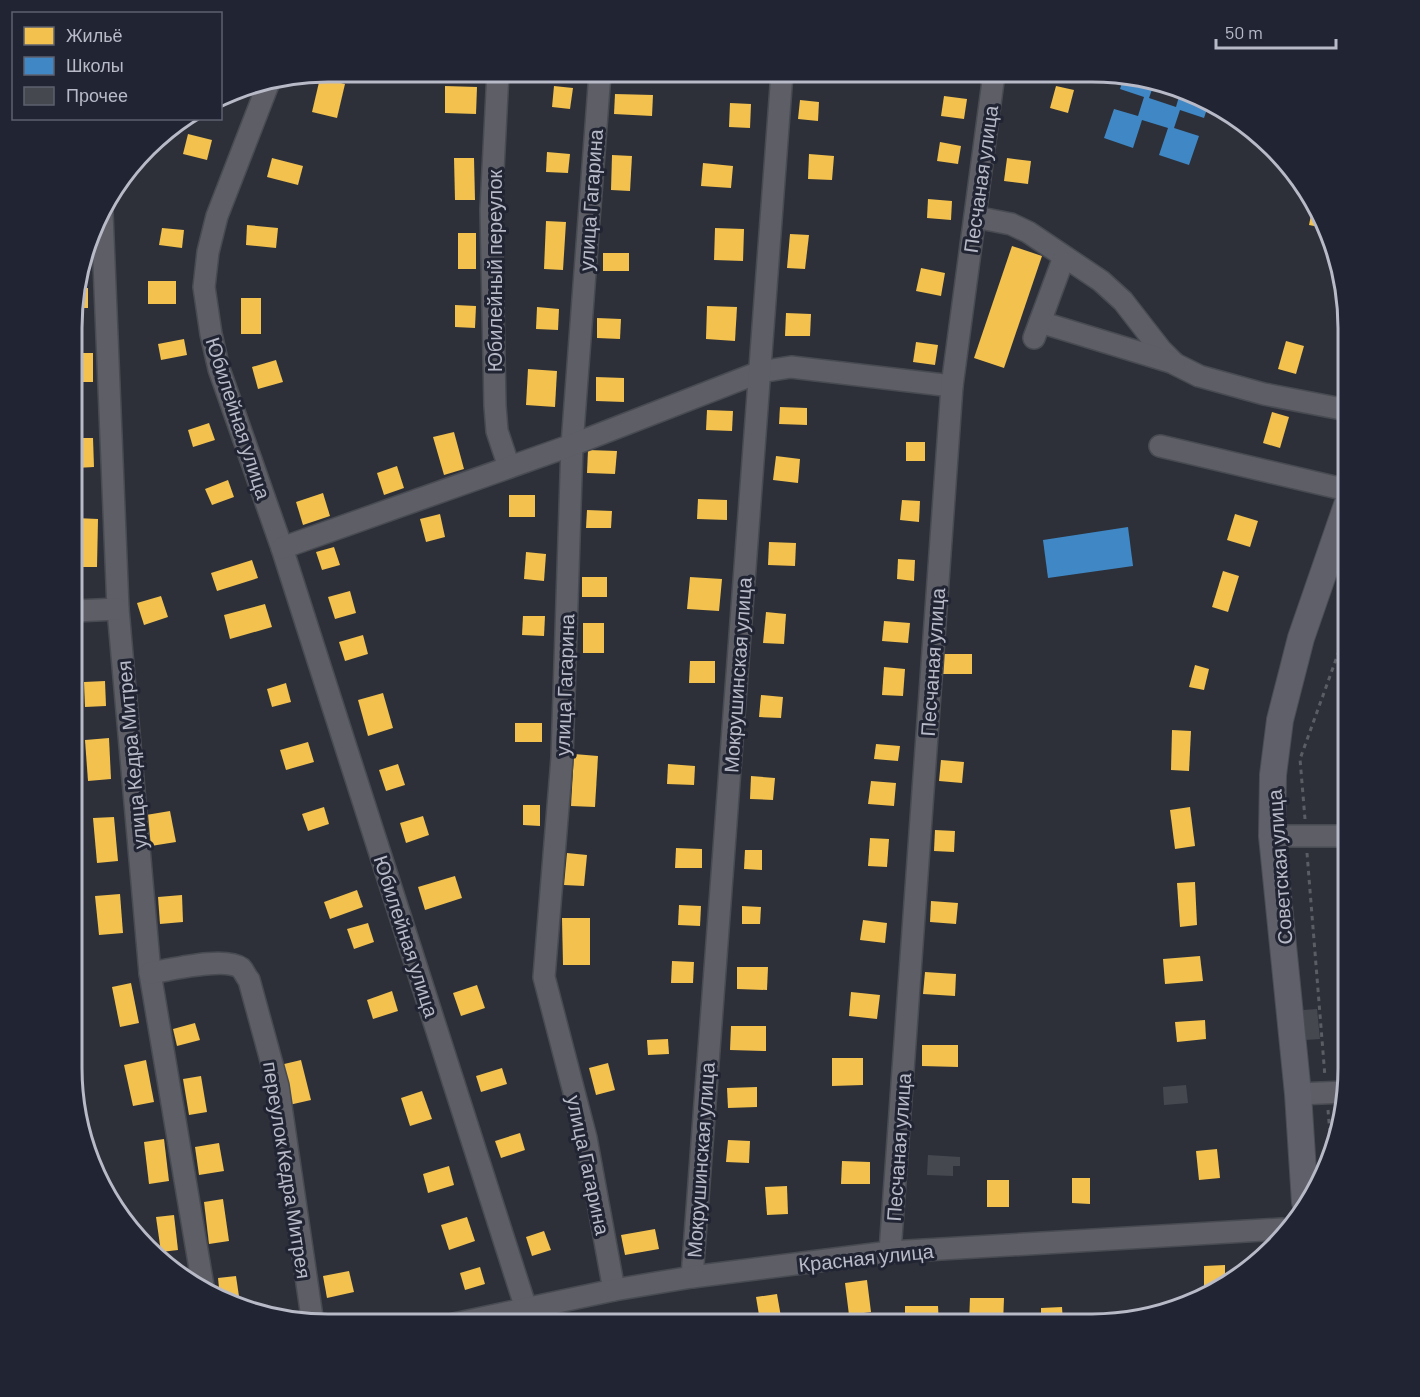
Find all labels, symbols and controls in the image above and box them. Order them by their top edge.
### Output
legend [12,12,222,120]
scale bar [1216,12,1336,50]
text: 50 m [1225,21,1263,43]
text: Жильё [66,24,123,46]
text: Школы [66,54,124,76]
text: Прочее [66,84,128,106]
street label: Песчаная улица [958,103,1002,254]
street label: улица Гагарина [573,127,607,272]
street label: Юбилейный переулок [482,169,506,372]
street label: Юбилейная улица [202,334,277,503]
street label: Мокрушинская улица [718,576,756,774]
street label: Песчаная улица [915,586,949,737]
street label: улица Гагарина [550,613,579,757]
street label: улица Кедра Митрея [111,660,151,850]
street label: Советская улица [1262,788,1296,945]
street label: Юбилейная улица [370,852,445,1021]
street label: переулок Кедра Митрея [259,1060,317,1280]
street label: Мокрушинская улица [681,1061,719,1259]
street label: Песчаная улица [881,1071,915,1222]
street label: улица Гагарина [562,1093,616,1238]
street label: Красная улица [797,1238,936,1276]

